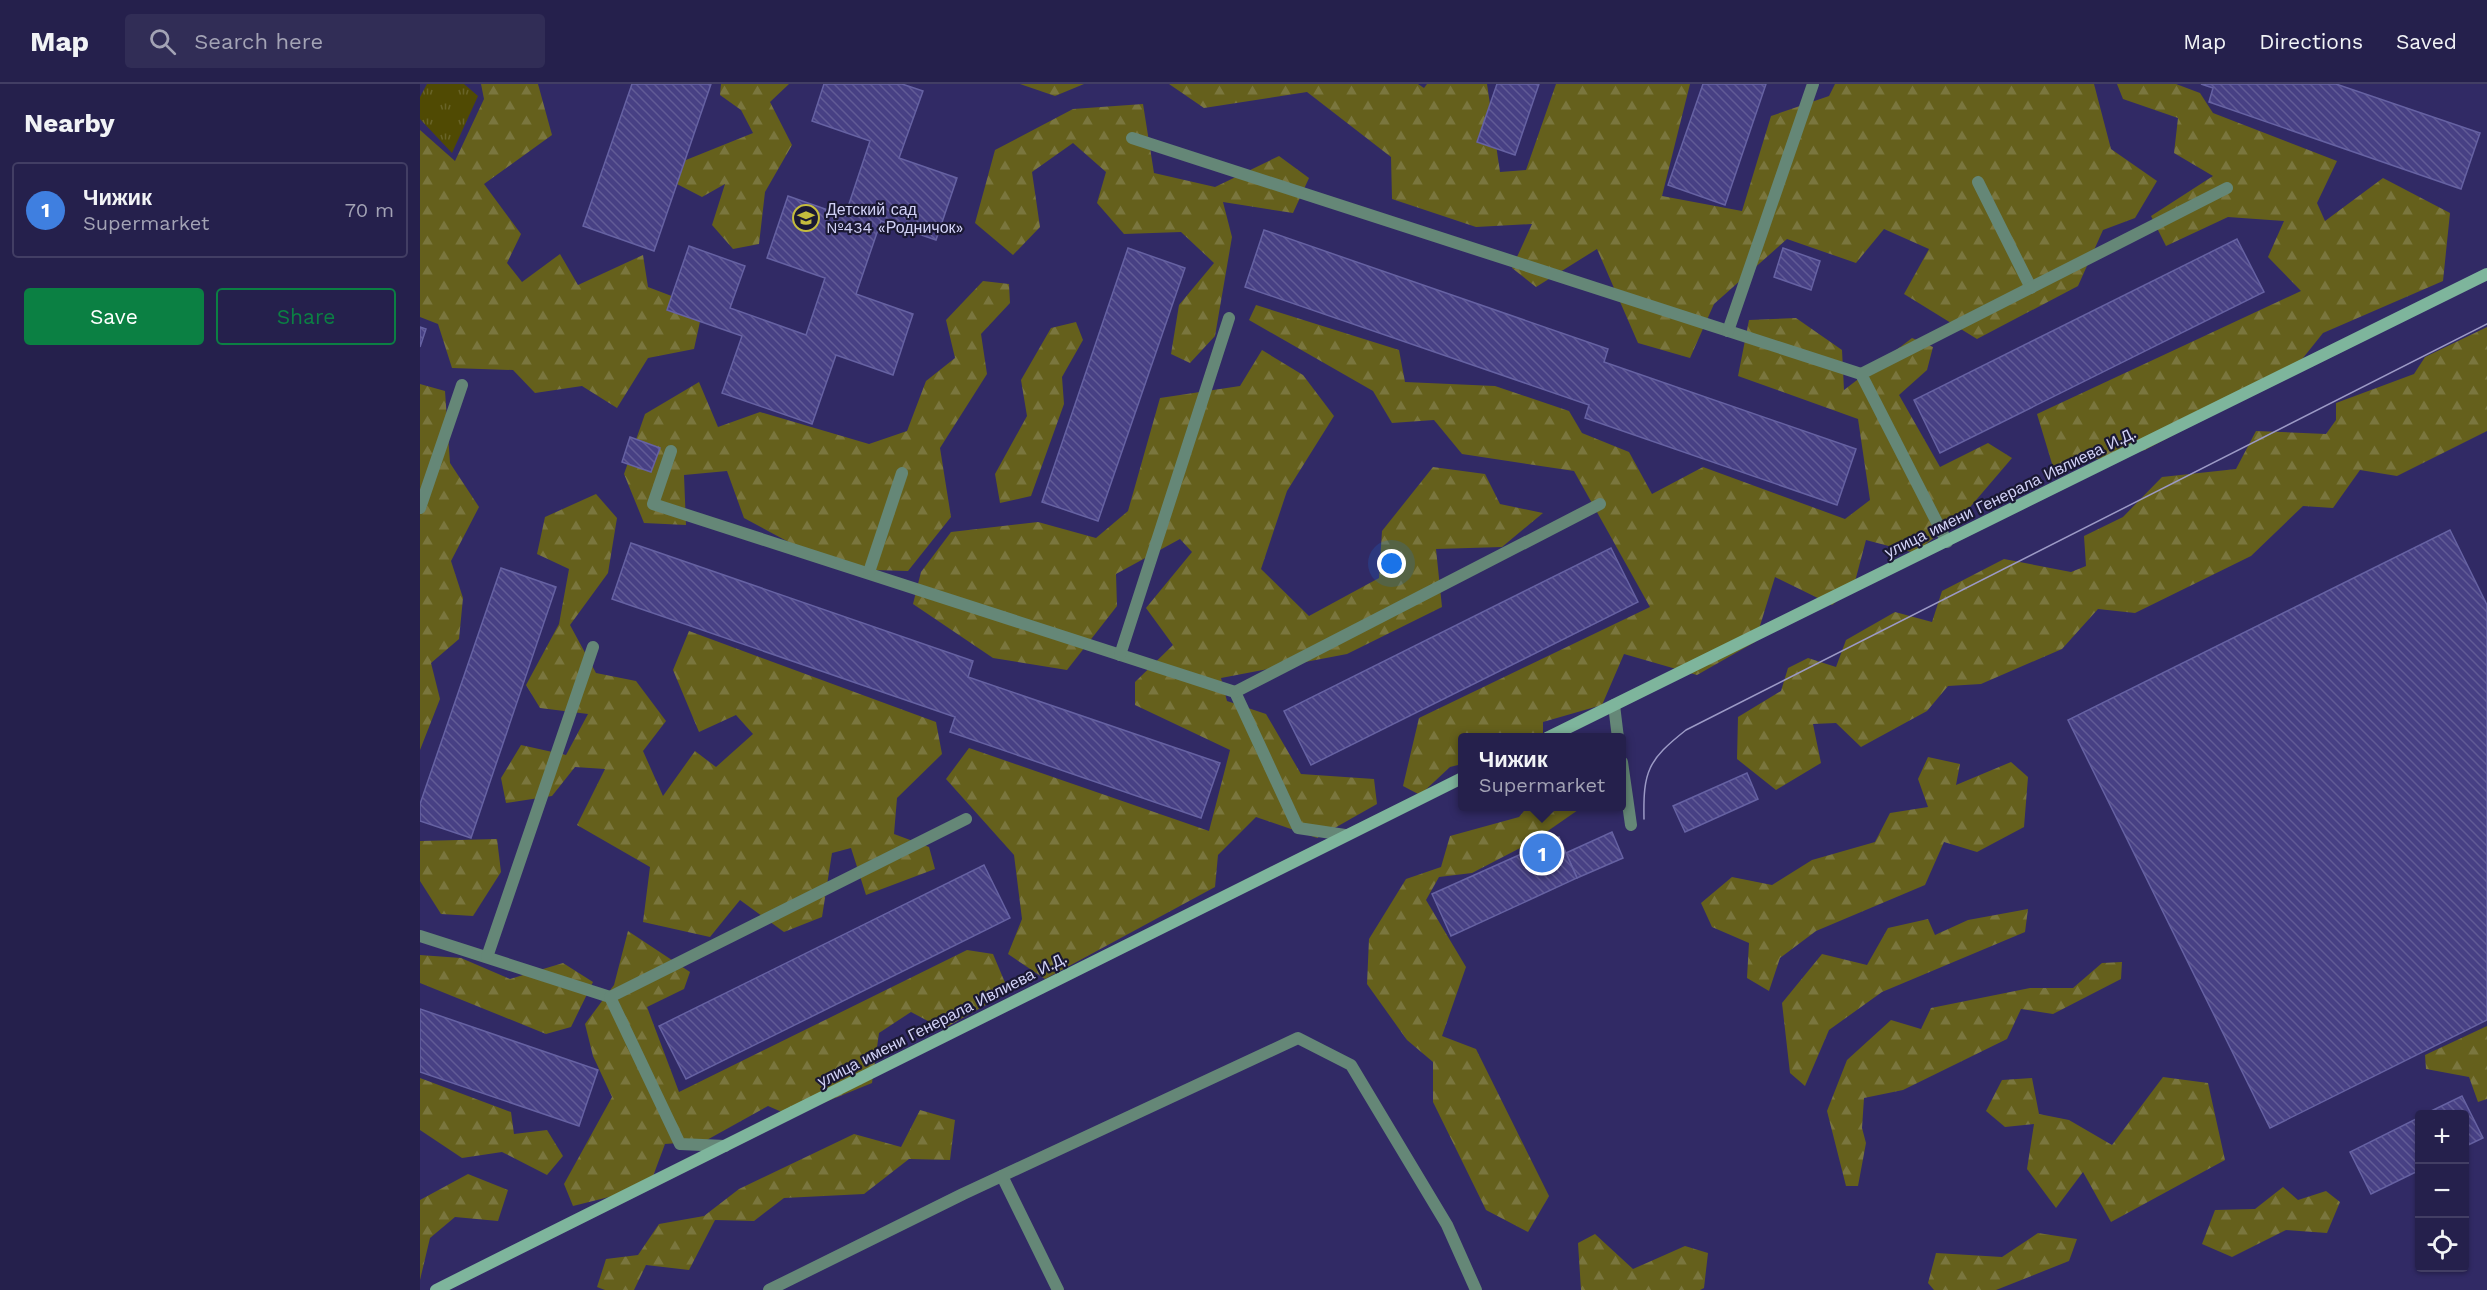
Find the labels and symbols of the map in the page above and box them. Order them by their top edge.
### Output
place label: Детский сад №434 «Родничок» [826,200,964,237]
school or university icon: Детский сад №434 «Родничок» [791,203,821,233]
street label: улица имени Генерала Ивлиева И.Д. [1881,423,2139,562]
your location [1377,549,1406,578]
pin: 1 [1522,830,1562,876]
street label: улица имени Генерала Ивлиева И.Д. [814,948,1070,1091]

